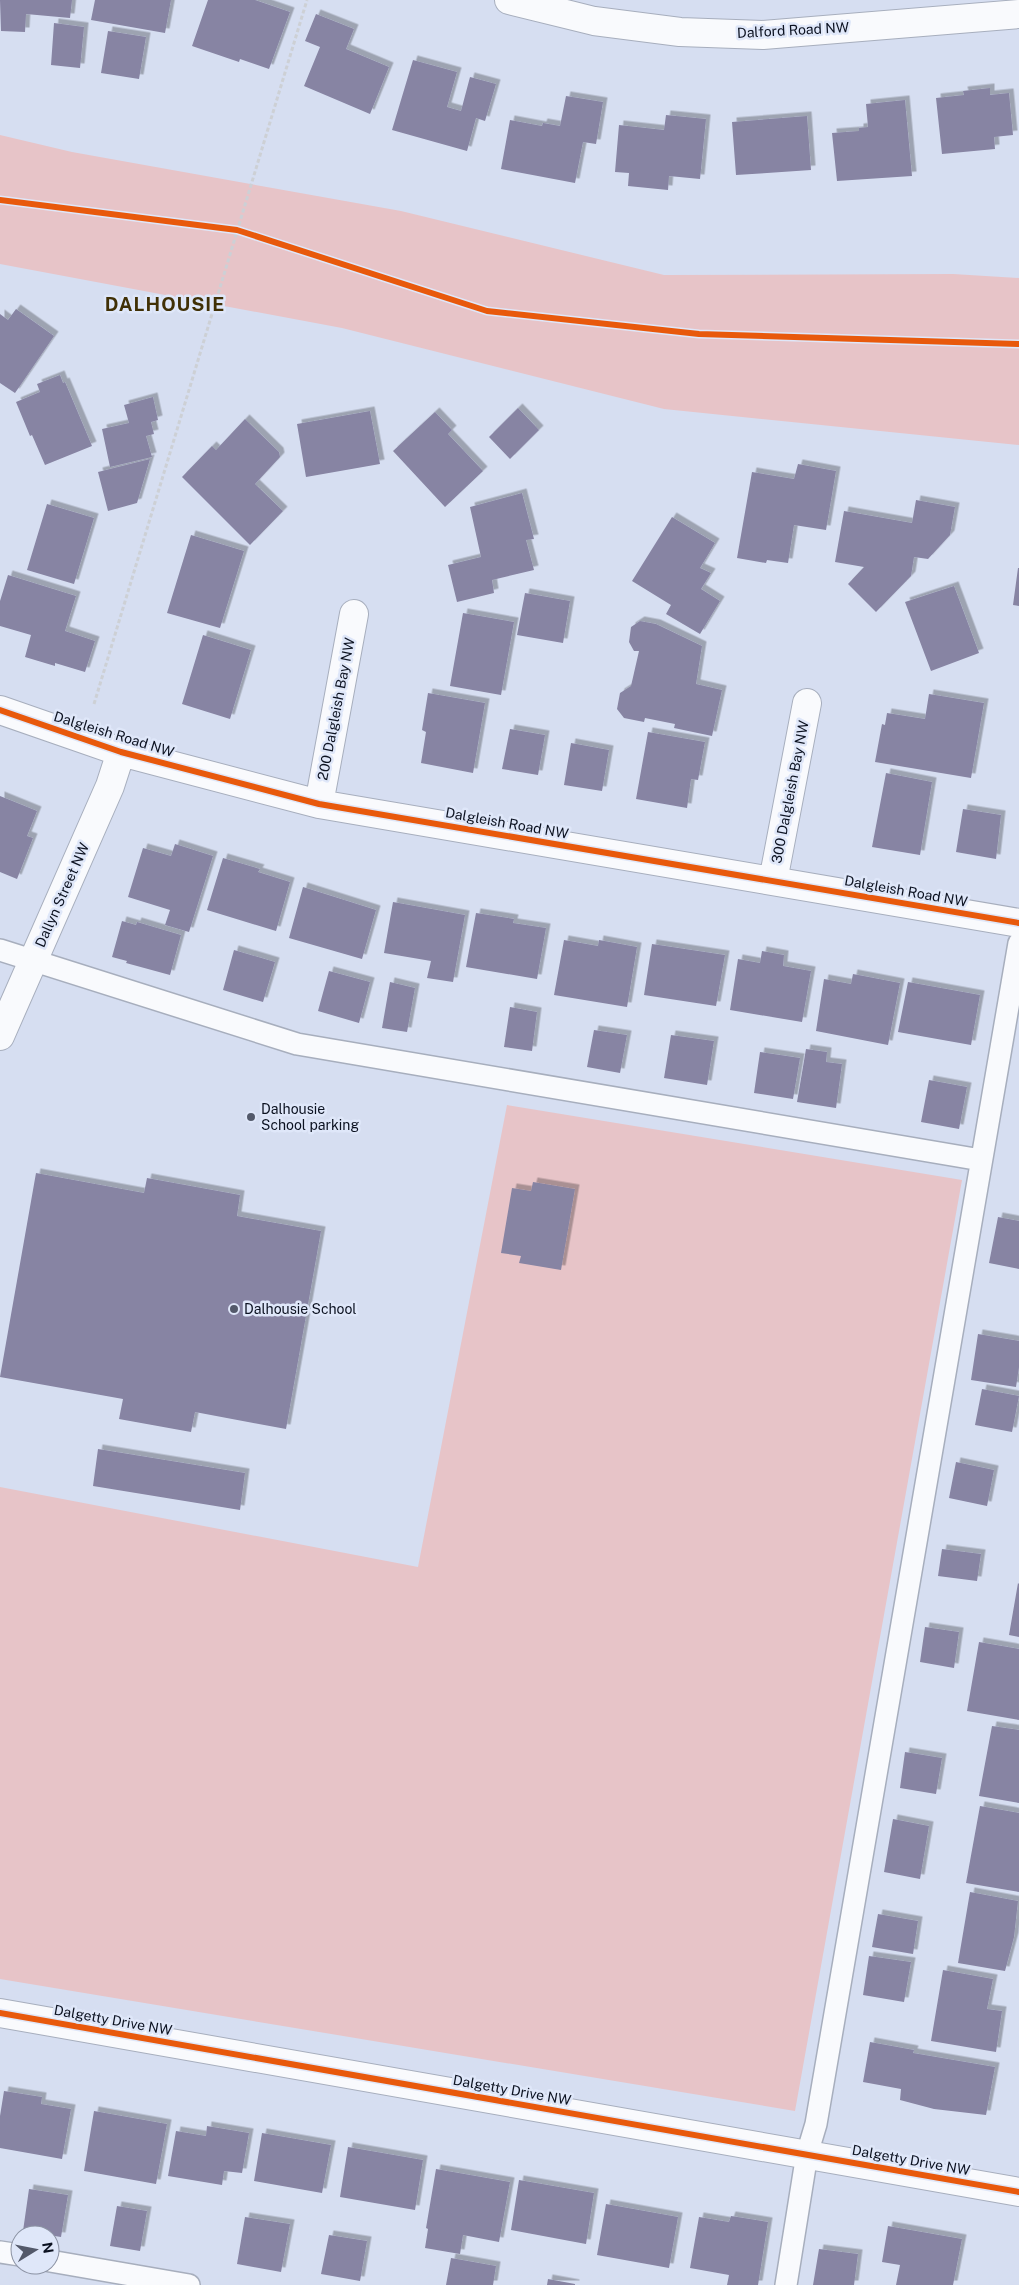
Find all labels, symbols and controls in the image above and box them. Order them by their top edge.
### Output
street label: Dalford Road NW [737,19,850,41]
district label: DALHOUSIE [105,293,225,315]
street label: 200 Dalgleish Bay NW [314,636,358,782]
street label: Dalgleish Road NW [52,708,177,760]
street label: 300 Dalgleish Bay NW [768,719,812,865]
street label: Dalgleish Road NW [444,804,571,842]
street label: Dallyn Street NW [32,840,92,950]
street label: Dalgleish Road NW [843,872,970,910]
place label: Dalhousie School parking [261,1101,359,1133]
marker: Dalhousie School parking [245,1111,257,1123]
place label: Dalhousie School [244,1301,357,1317]
marker: Dalhousie School [228,1303,240,1315]
street label: Dalgetty Drive NW [53,2002,174,2038]
street label: Dalgetty Drive NW [452,2072,573,2108]
street label: Dalgetty Drive NW [851,2142,972,2178]
north arrow [10,2225,60,2275]
text: N [39,2241,57,2255]

